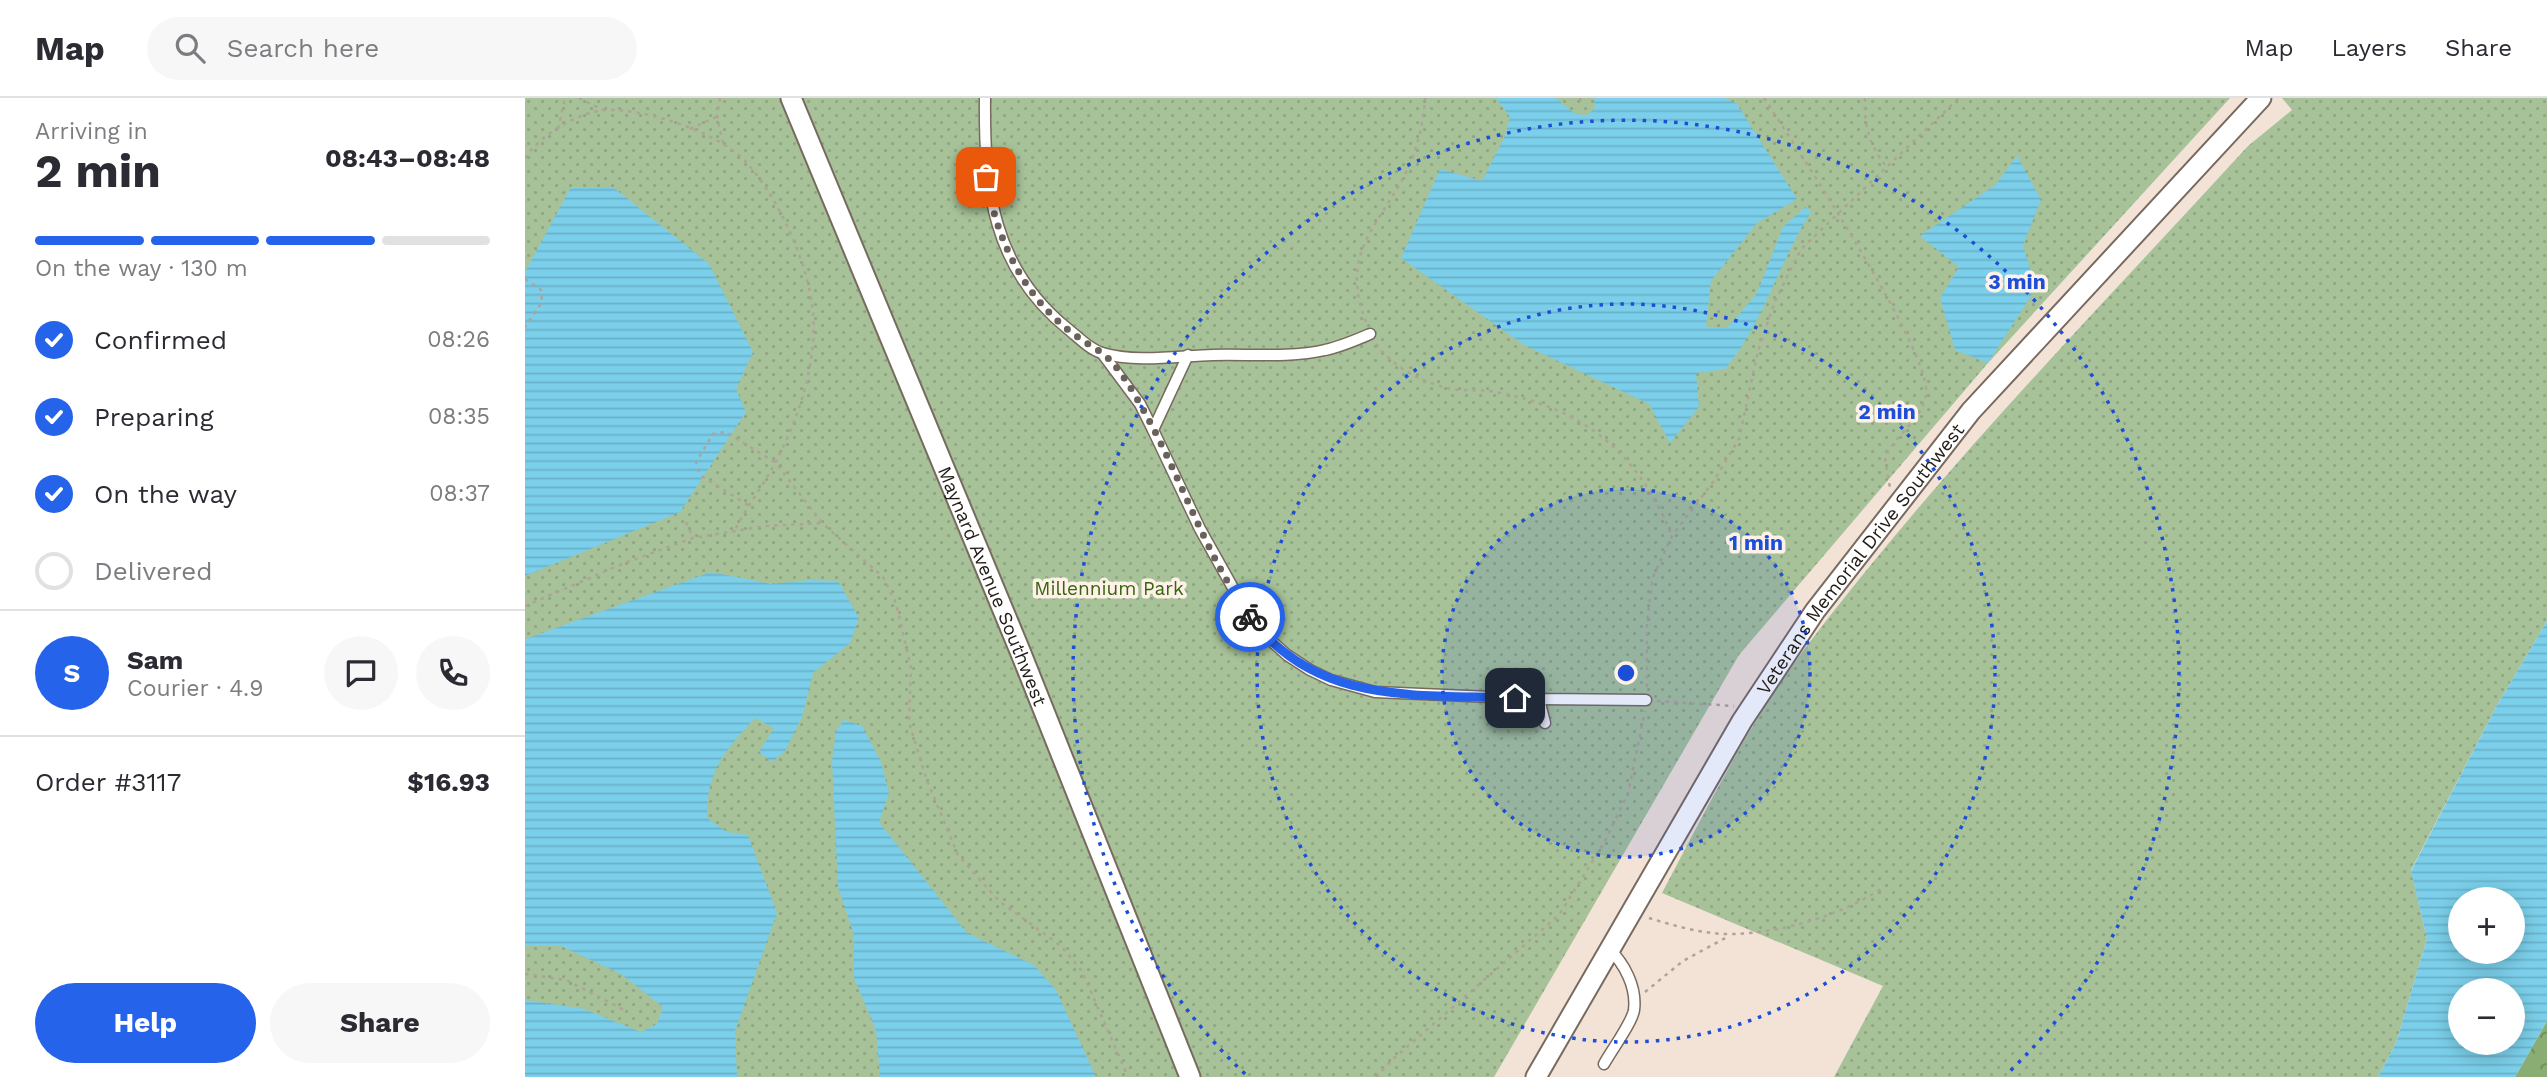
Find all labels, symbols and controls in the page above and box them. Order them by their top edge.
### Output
search box [147,17,637,80]
text: Map [35,29,105,68]
icon: search [171,29,209,67]
text: Search here [227,33,379,63]
text: Map [2245,34,2293,62]
text: Layers [2331,34,2407,62]
text: Share [2445,34,2512,62]
text: Arriving in [35,118,148,145]
text: 08:43–08:48 [325,143,490,173]
text: 2 min [35,144,161,198]
pin [956,147,1016,207]
icon: bag [967,158,1005,196]
text: On the way · 130 m [35,255,248,282]
text: 3 min [1988,269,2046,294]
icon: check [35,321,73,359]
text: Confirmed [94,325,227,355]
text: 08:26 [427,326,490,353]
icon: check [35,398,73,436]
text: 2 min [1858,399,1916,424]
text: Preparing [94,402,214,432]
text: 08:35 [428,403,490,430]
street label: Veterans Memorial Drive Southwest [1752,419,1969,699]
street label: Maynard Avenue Southwest [933,463,1052,709]
icon: check [35,475,73,513]
text: On the way [94,479,237,509]
text: 08:37 [429,480,490,507]
text: 1 min [1729,530,1783,555]
text: Delivered [94,556,213,586]
park label: Millennium Park [1034,577,1184,600]
courier [1215,582,1285,652]
icon: bike [1231,598,1269,636]
button: chat [324,636,398,710]
button: phone [416,636,490,710]
text: Sam [127,645,183,675]
text: S [64,658,80,688]
centre of rings [1614,661,1638,685]
pin [1485,668,1545,728]
text: Courier · 4.9 [127,675,263,702]
icon: home [1496,679,1534,717]
text: Order #3117 [35,767,181,797]
text: $16.93 [407,767,490,797]
map controls [2448,887,2525,1055]
button: + [2448,887,2525,964]
button: − [2448,978,2525,1055]
button: Help [35,983,256,1063]
button: Share [270,983,490,1063]

